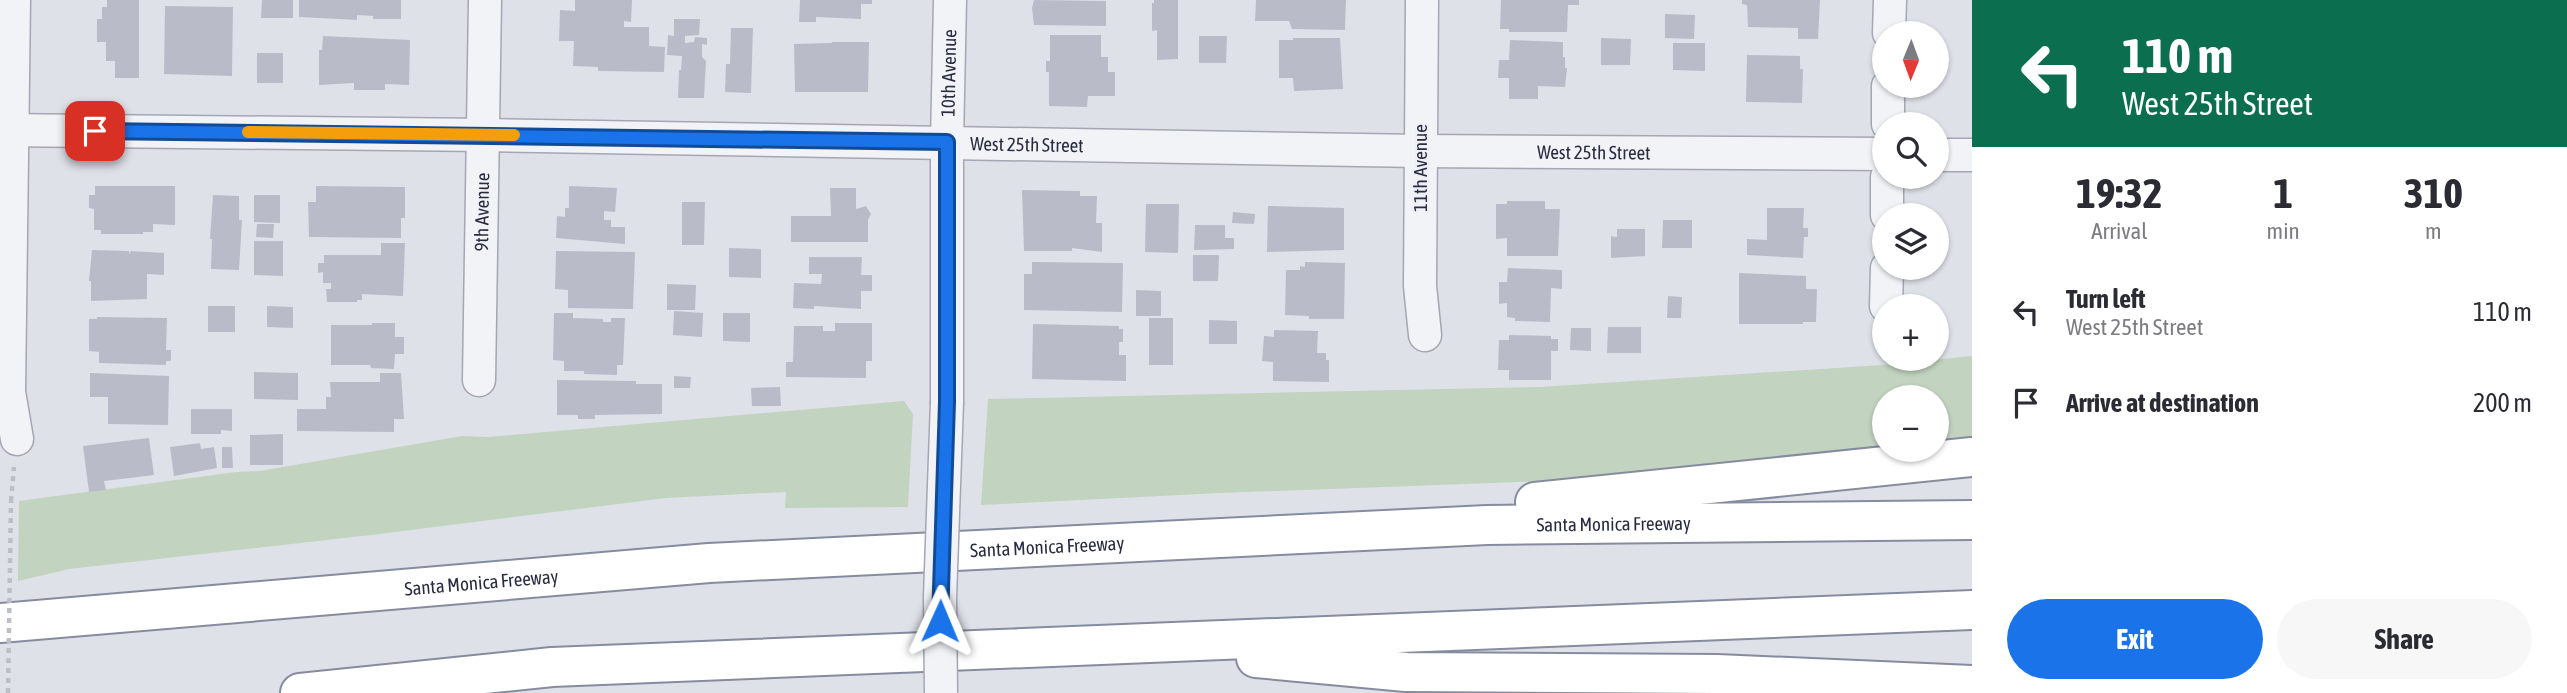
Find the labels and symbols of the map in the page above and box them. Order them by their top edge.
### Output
north arrow [1872,21,1950,98]
street label: 10th Avenue [937,29,960,117]
pin [65,101,125,161]
street label: 11th Avenue [1409,124,1431,212]
street label: West 25th Street [970,132,1084,156]
street label: West 25th Street [1537,141,1651,163]
street label: 9th Avenue [470,172,493,252]
street label: Santa Monica Freeway [1536,512,1691,535]
street label: Santa Monica Freeway [969,532,1125,561]
street label: Santa Monica Freeway [403,565,559,600]
position arrow [903,584,977,658]

